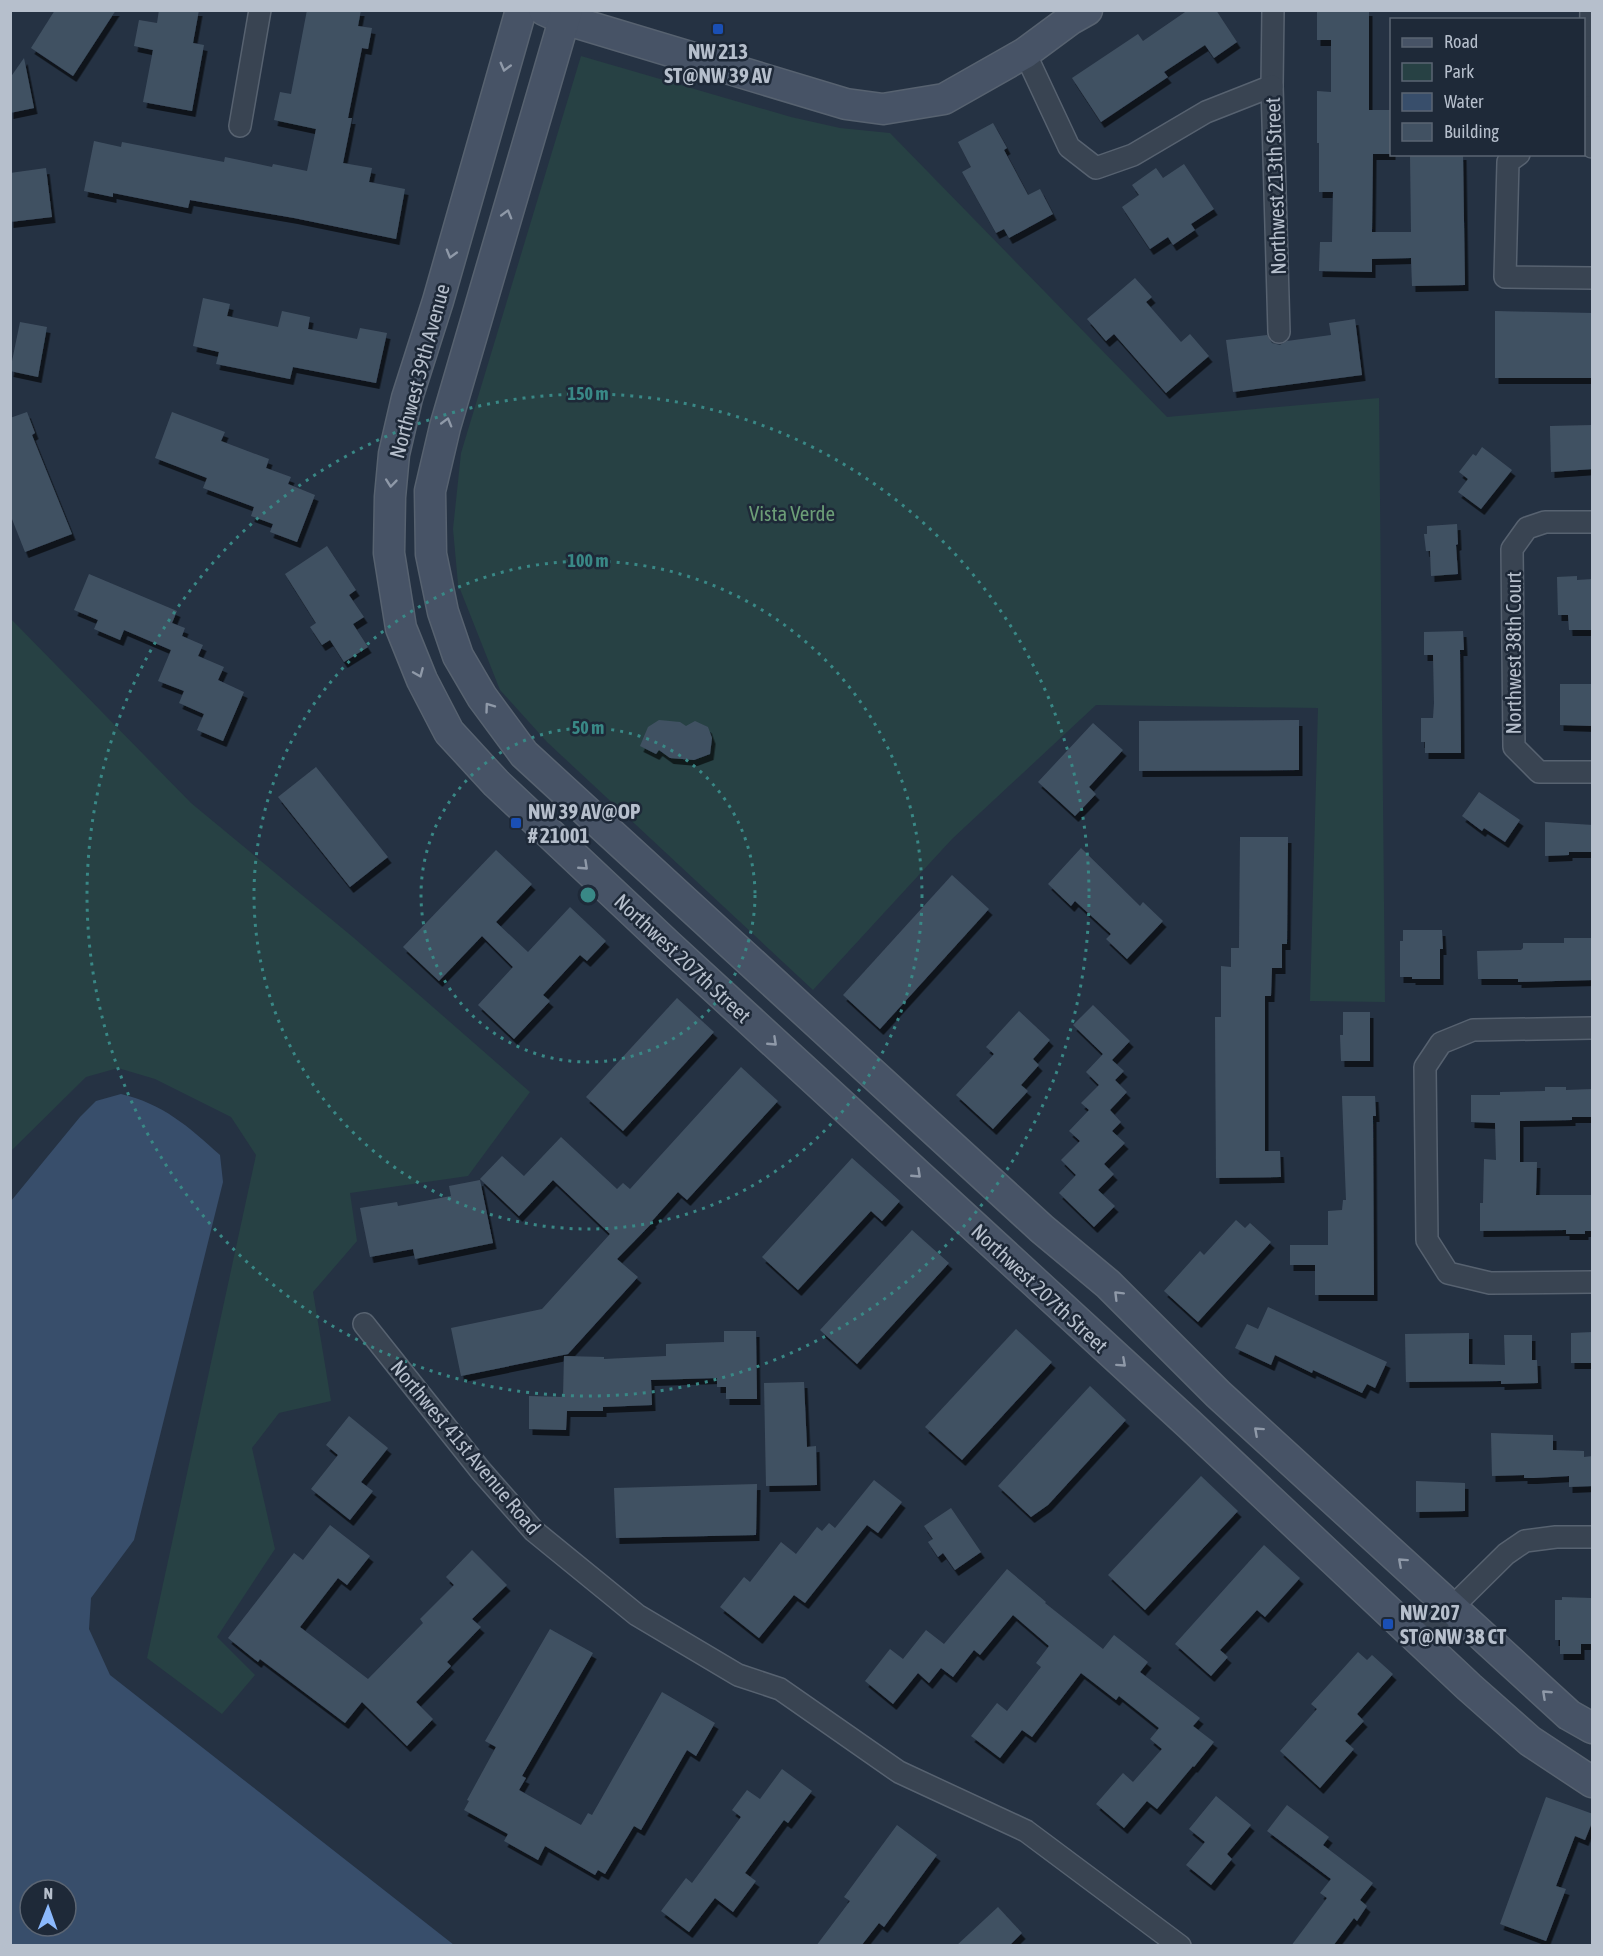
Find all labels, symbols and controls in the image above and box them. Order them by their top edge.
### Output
legend [1390,18,1585,156]
marker: NW 213 ST@NW 39 AV [711,22,725,36]
text: Road [1444,31,1478,52]
place label: NW 213 ST@NW 39 AV [664,39,773,87]
text: Park [1444,61,1474,82]
one-way arrow [499,62,512,72]
text: Water [1444,91,1484,112]
street label: Northwest 213th Street [1260,97,1290,275]
text: Building [1444,121,1499,142]
one-way arrow [500,209,513,219]
one-way arrow [446,248,458,259]
street label: Northwest 39th Avenue [384,281,454,461]
text: 150 m [568,383,608,404]
one-way arrow [440,417,452,428]
one-way arrow [385,478,398,487]
park label: Vista Verde [749,501,835,525]
text: 100 m [568,550,608,571]
street label: Northwest 38th Court [1501,571,1525,735]
one-way arrow [412,667,424,678]
one-way arrow [485,703,496,714]
text: 50 m [572,717,604,738]
place label: NW 39 AV@OP # 21001 [527,799,641,847]
marker: NW 39 AV@OP # 21001 [509,816,523,830]
one-way arrow [578,859,588,870]
centre of rings [578,885,598,905]
street label: Northwest 207th Street [610,889,756,1027]
one-way arrow [767,1035,777,1046]
one-way arrow [910,1167,920,1178]
street label: Northwest 207th Street [967,1219,1113,1357]
one-way arrow [1115,1291,1126,1302]
street label: Northwest 41st Avenue Road [386,1355,546,1539]
one-way arrow [1115,1356,1126,1367]
one-way arrow [1254,1427,1265,1438]
one-way arrow [1399,1558,1409,1569]
place label: NW 207 ST@NW 38 CT [1400,1600,1507,1648]
marker: NW 207 ST@NW 38 CT [1381,1617,1395,1631]
one-way arrow [1542,1690,1553,1701]
north arrow [18,1878,78,1938]
text: N [43,1884,53,1902]

